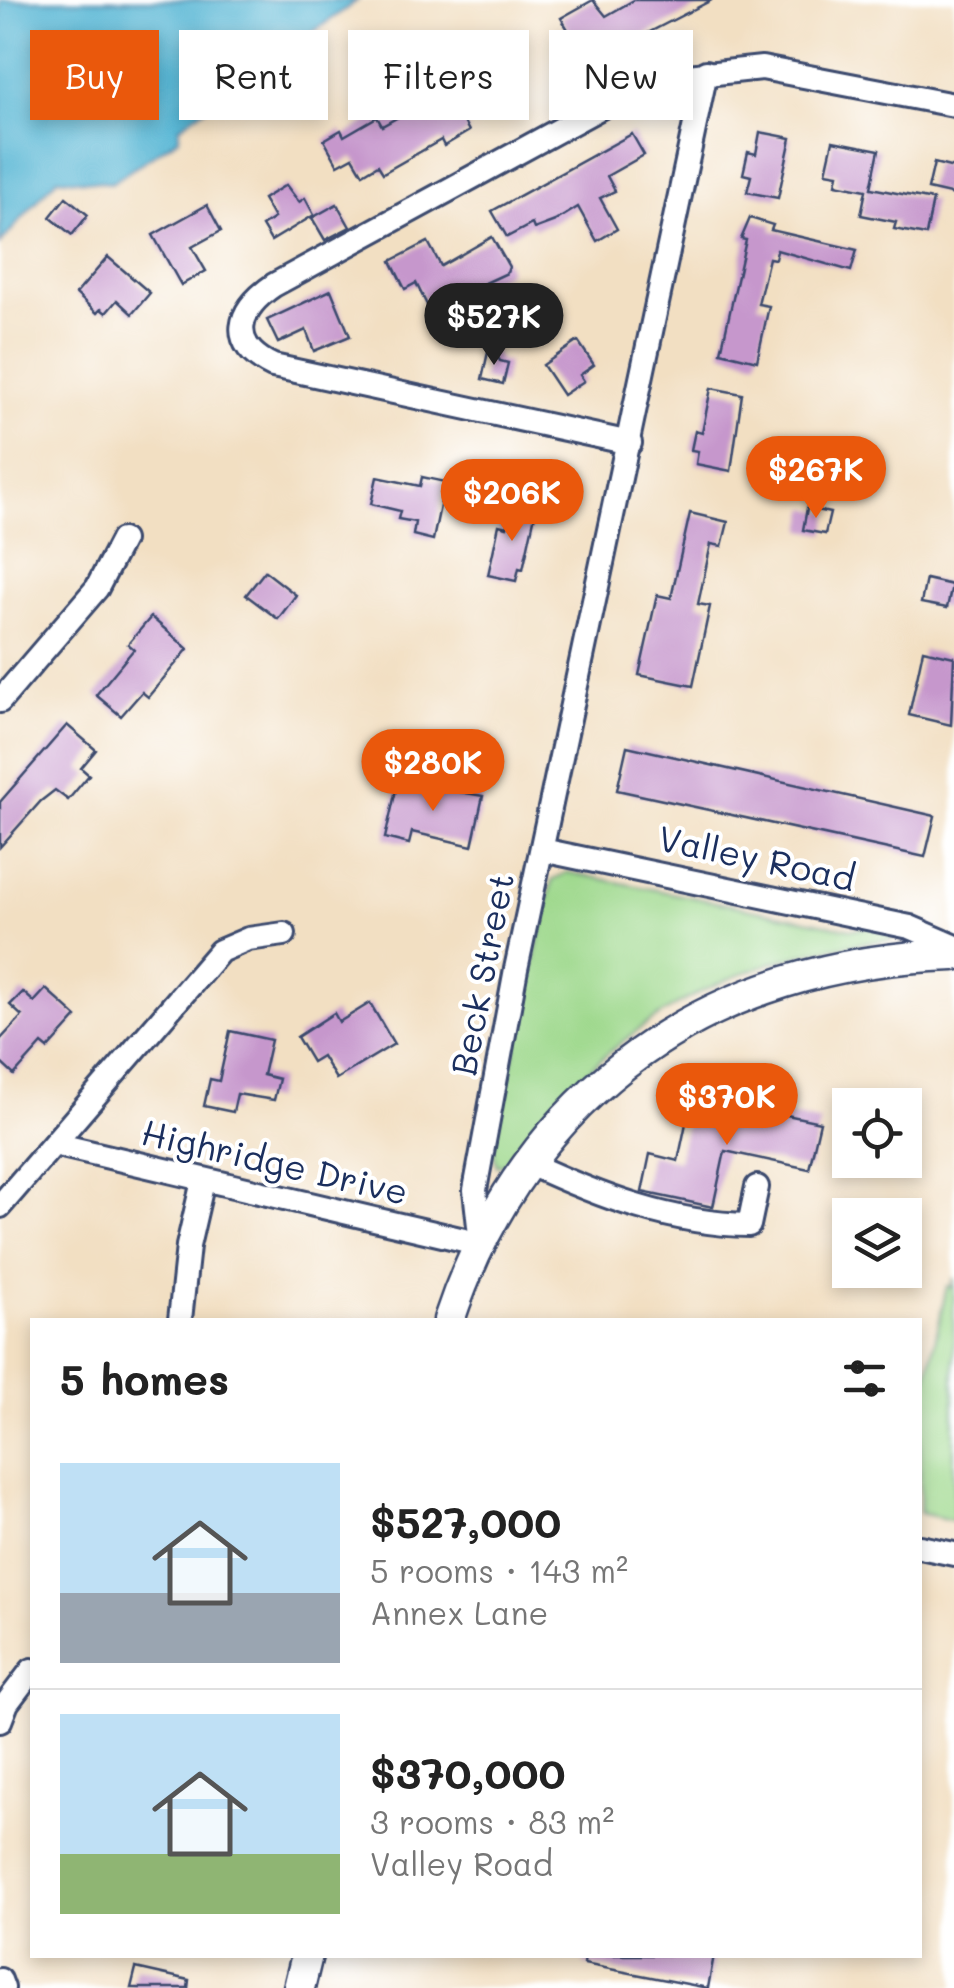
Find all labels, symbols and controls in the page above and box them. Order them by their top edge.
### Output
chip: Buy [30,30,159,120]
chip: Rent [179,30,328,120]
chip: Filters [348,30,529,120]
chip: New [549,30,693,120]
pin: $527K [424,283,564,368]
text: $527K [446,294,542,336]
pin: $267K [746,436,886,521]
text: $267K [768,447,864,489]
pin: $206K [442,459,582,544]
text: $206K [463,470,561,512]
pin: $280K [363,729,503,814]
text: $280K [383,740,483,782]
street label: Valley Road [654,814,860,900]
street label: Beck Street [439,869,523,1079]
pin: $370K [657,1063,797,1148]
text: $370K [678,1074,776,1116]
map controls [832,1088,922,1288]
button: locate [832,1088,922,1178]
street label: Highridge Drive [137,1108,413,1214]
button: layers [832,1198,922,1288]
text: 5 homes [60,1351,229,1406]
icon: filters [837,1351,892,1406]
text: $527,000 [370,1494,561,1549]
icon: home [140,1503,260,1623]
text: 5 rooms · 143 m² [370,1549,628,1591]
text: Annex Lane [370,1591,548,1633]
text: $370,000 [370,1745,565,1800]
icon: home [140,1754,260,1874]
text: 3 rooms · 83 m² [370,1800,614,1842]
text: Valley Road [370,1842,553,1884]

